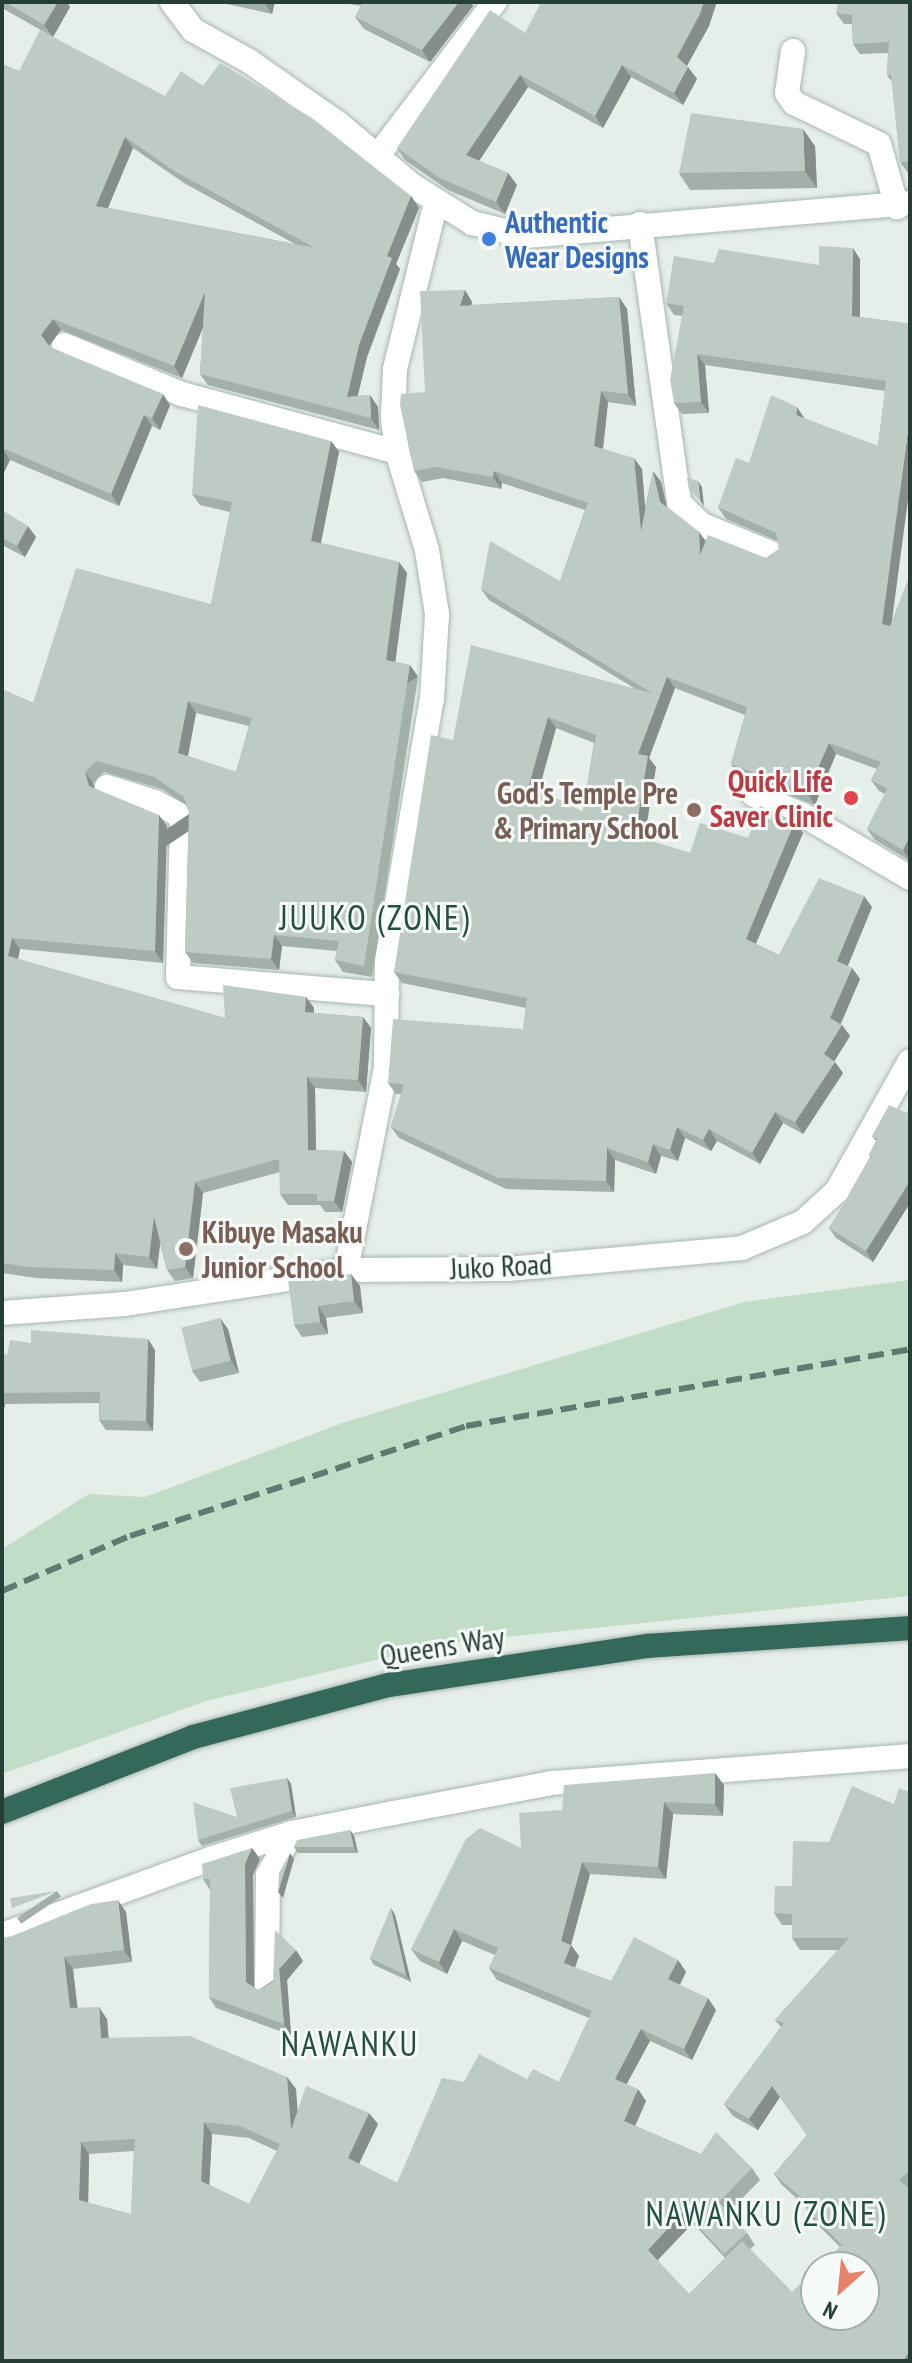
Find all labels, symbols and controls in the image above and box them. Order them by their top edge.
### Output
place label: Authentic Wear Designs [505,204,649,274]
marker: Authentic Wear Designs [480,230,498,248]
place label: Quick Life Saver Clinic [709,763,833,834]
place label: God's Temple Pre & Primary School [492,775,678,846]
marker: Quick Life Saver Clinic [840,787,862,809]
marker: God's Temple Pre & Primary School [685,801,703,819]
district label: JUUKO (ZONE) [279,898,471,938]
place label: Kibuye Masaku Junior School [202,1214,363,1284]
marker: Kibuye Masaku Junior School [177,1240,195,1258]
street label: Juko Road [449,1245,553,1287]
street label: Queens Way [377,1618,507,1674]
district label: NAWANKU [281,2024,419,2064]
district label: NAWANKU (ZONE) [645,2194,887,2234]
north arrow [800,2251,880,2331]
text: N [818,2295,842,2326]

